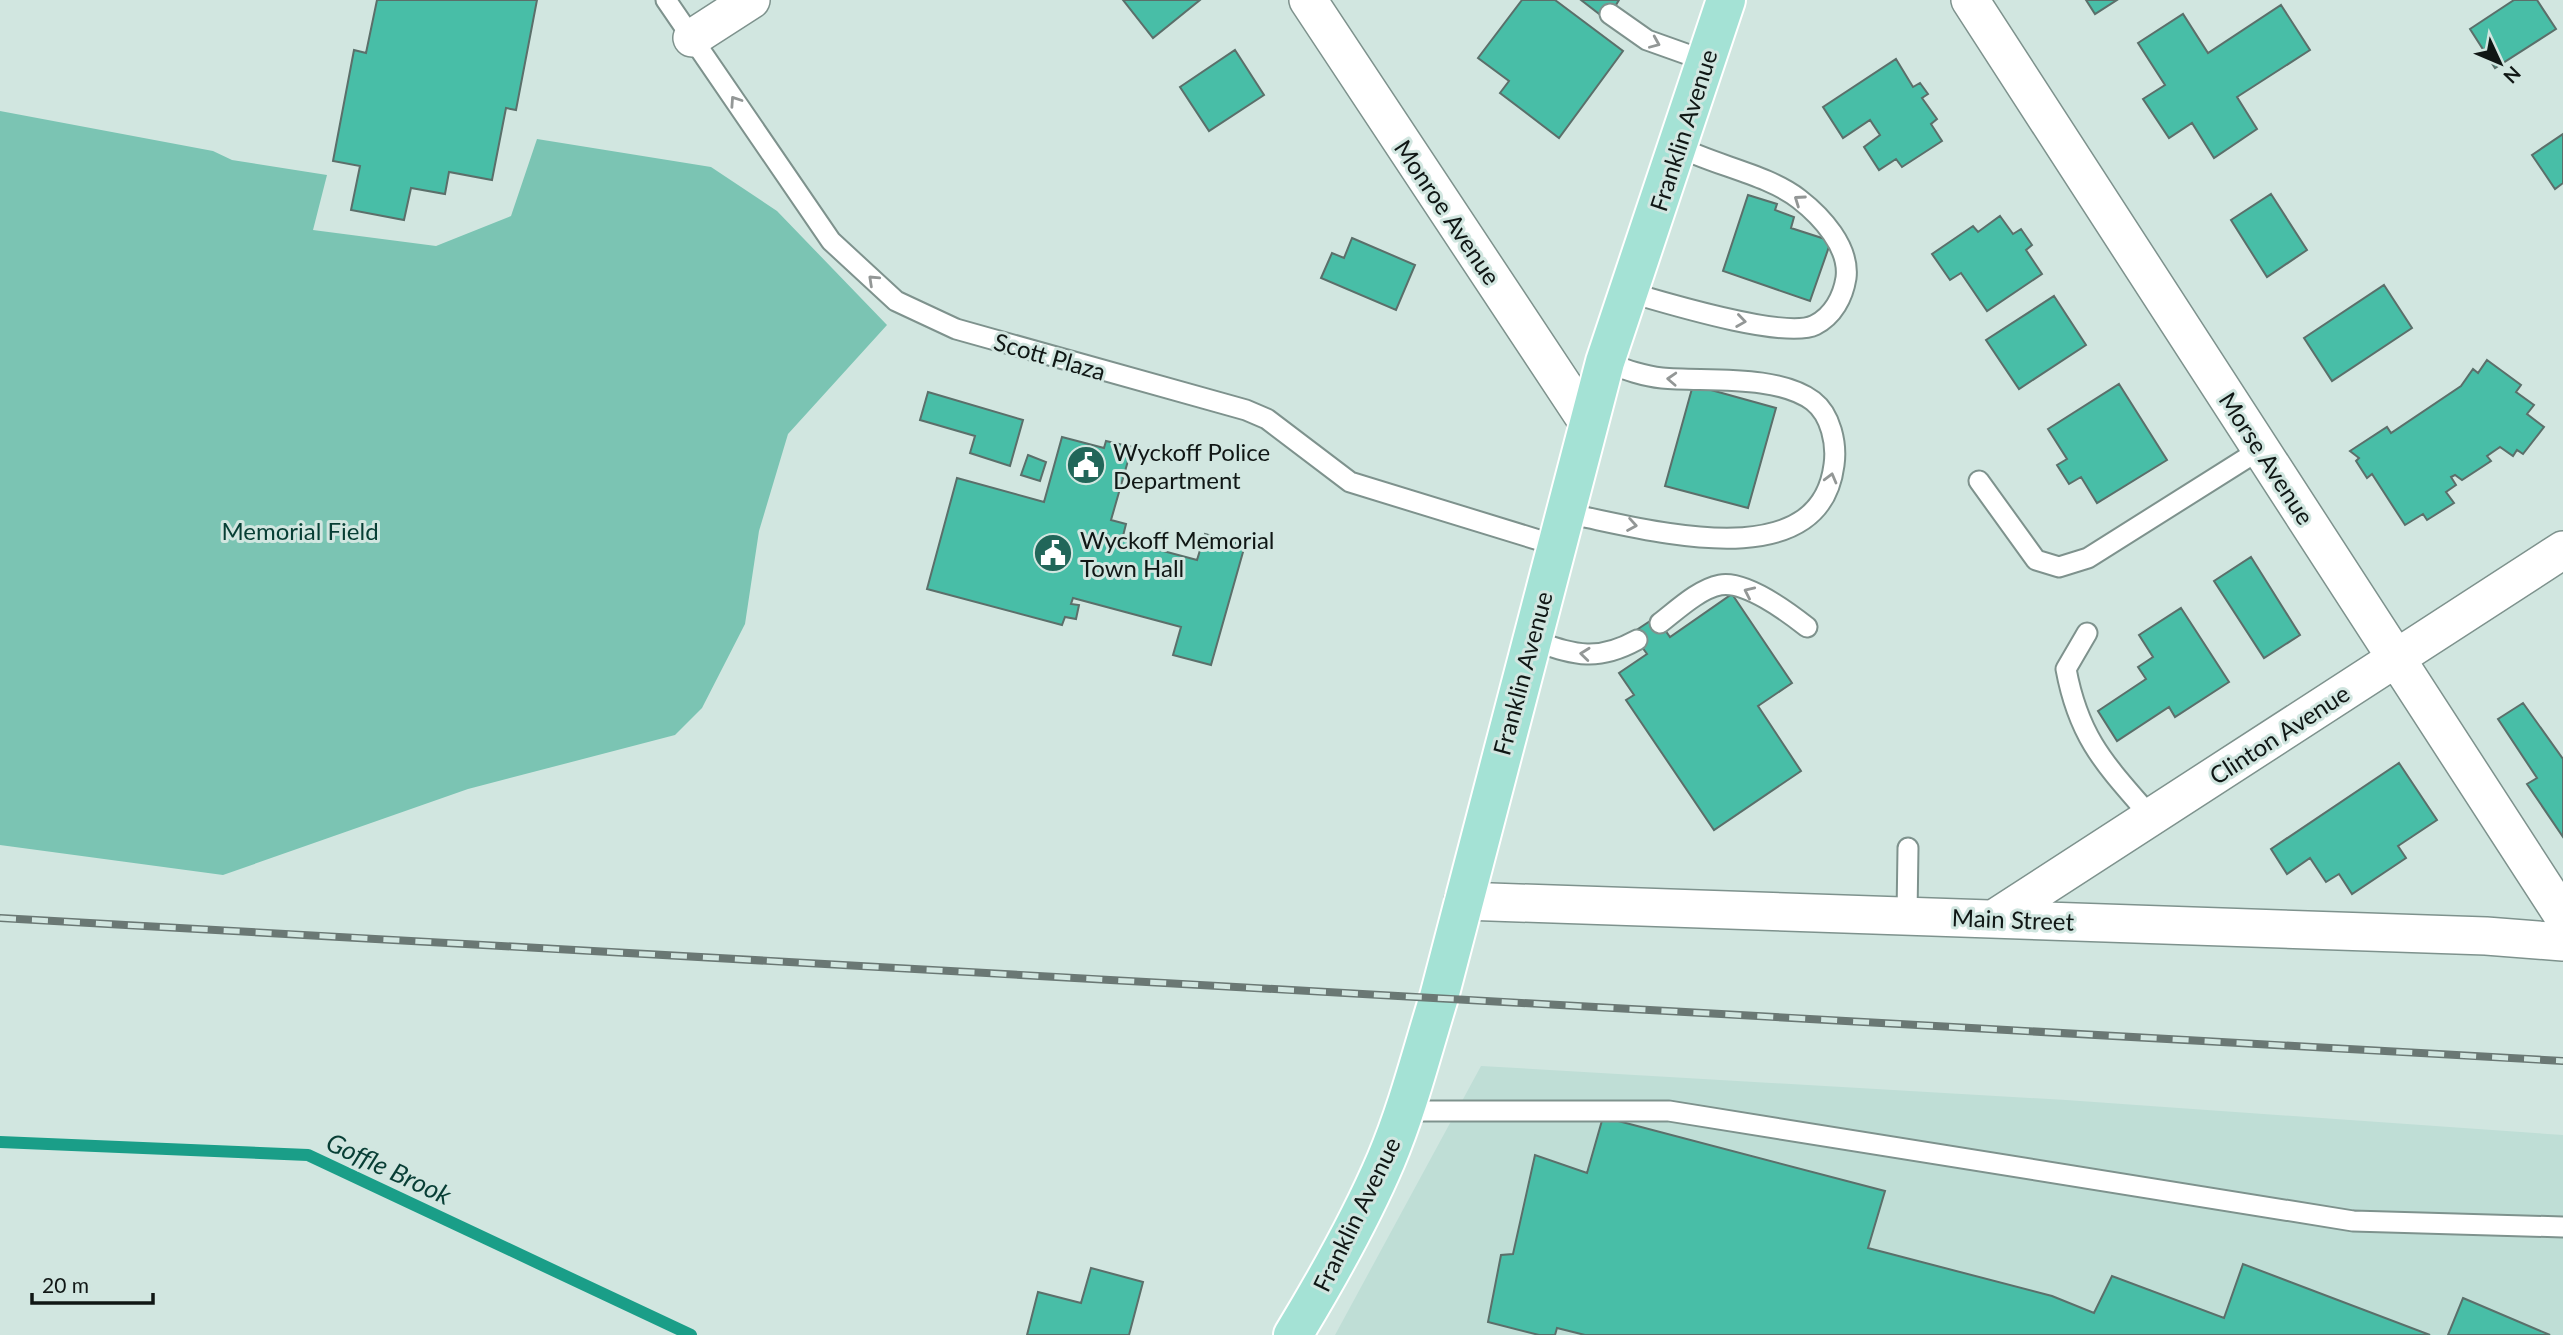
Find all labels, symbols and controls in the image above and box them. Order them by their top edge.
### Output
north arrow [2465,28,2535,98]
one-way arrow [1648,35,1660,49]
street label: Franklin Avenue [1643,46,1723,214]
text: N [2499,62,2526,88]
one-way arrow [731,96,743,109]
street label: Monroe Avenue [1389,134,1507,290]
one-way arrow [1794,196,1807,208]
one-way arrow [868,276,881,289]
one-way arrow [1736,314,1747,329]
street label: Scott Plaza [991,326,1109,386]
one-way arrow [1666,371,1677,386]
street label: Morse Avenue [2213,386,2321,530]
place label: Wyckoff Police Department [1113,437,1270,494]
public building icon: Wyckoff Police Department [1065,444,1107,486]
one-way arrow [1823,472,1837,484]
park label: Memorial Field [221,516,379,545]
one-way arrow [1626,517,1637,532]
place label: Wyckoff Memorial Town Hall [1080,525,1275,582]
public building icon: Wyckoff Memorial Town Hall [1032,532,1074,574]
one-way arrow [1744,586,1756,600]
street label: Franklin Avenue [1486,588,1558,758]
one-way arrow [1579,647,1590,662]
street label: Clinton Avenue [2204,678,2354,790]
street label: Main Street [1951,902,2075,936]
water label: Goffle Brook [321,1125,457,1211]
street label: Franklin Avenue [1306,1132,1406,1296]
scale bar [32,1262,152,1306]
text: 20 m [42,1272,89,1297]

